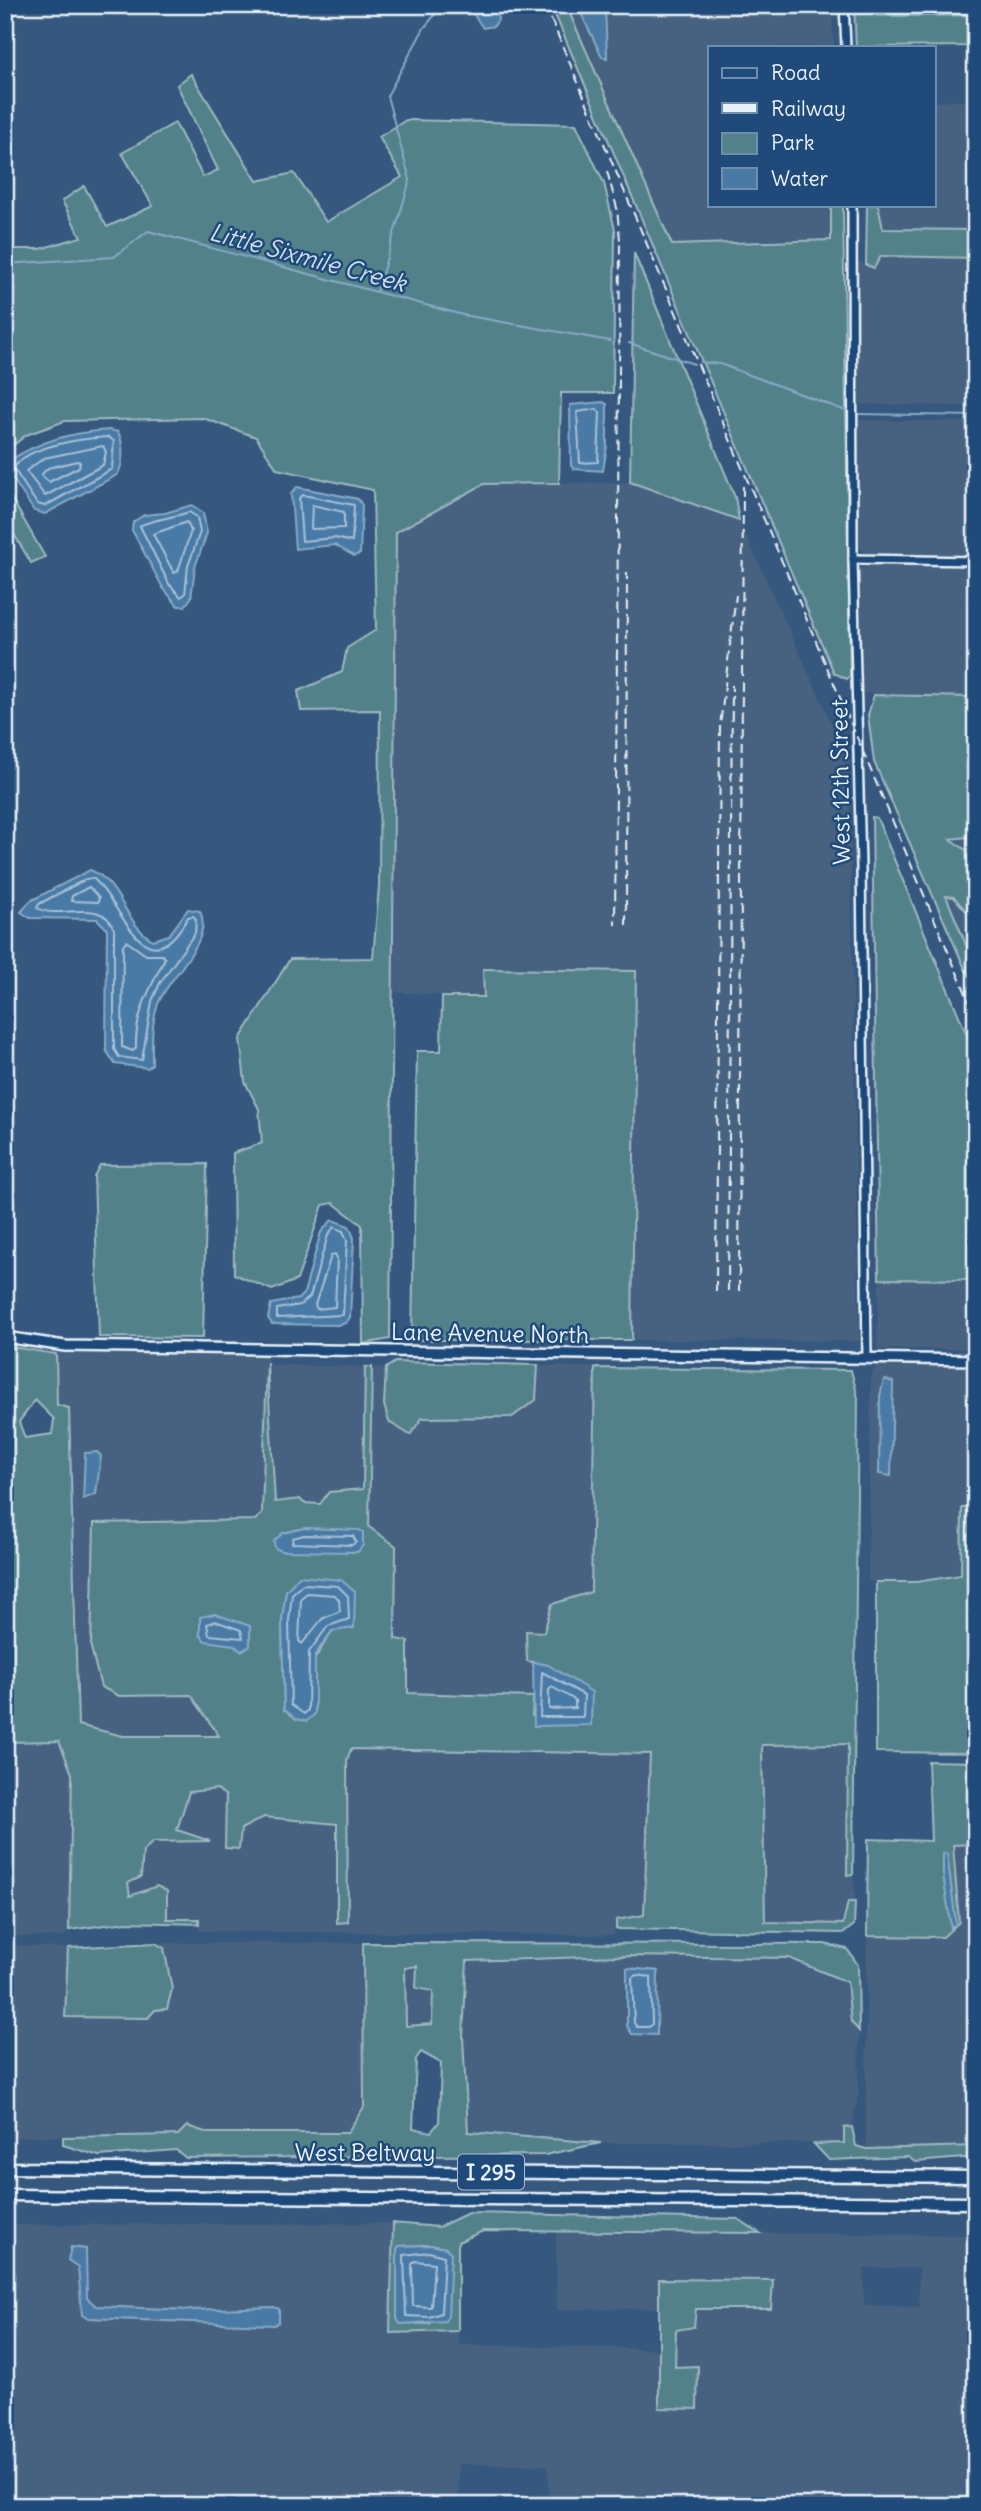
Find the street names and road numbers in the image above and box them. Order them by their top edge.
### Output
street label: West 12th Street [824,699,856,865]
street label: Lane Avenue North [391,1317,589,1349]
street label: West Beltway [295,2138,435,2167]
road number: I 295 [458,2154,524,2190]

